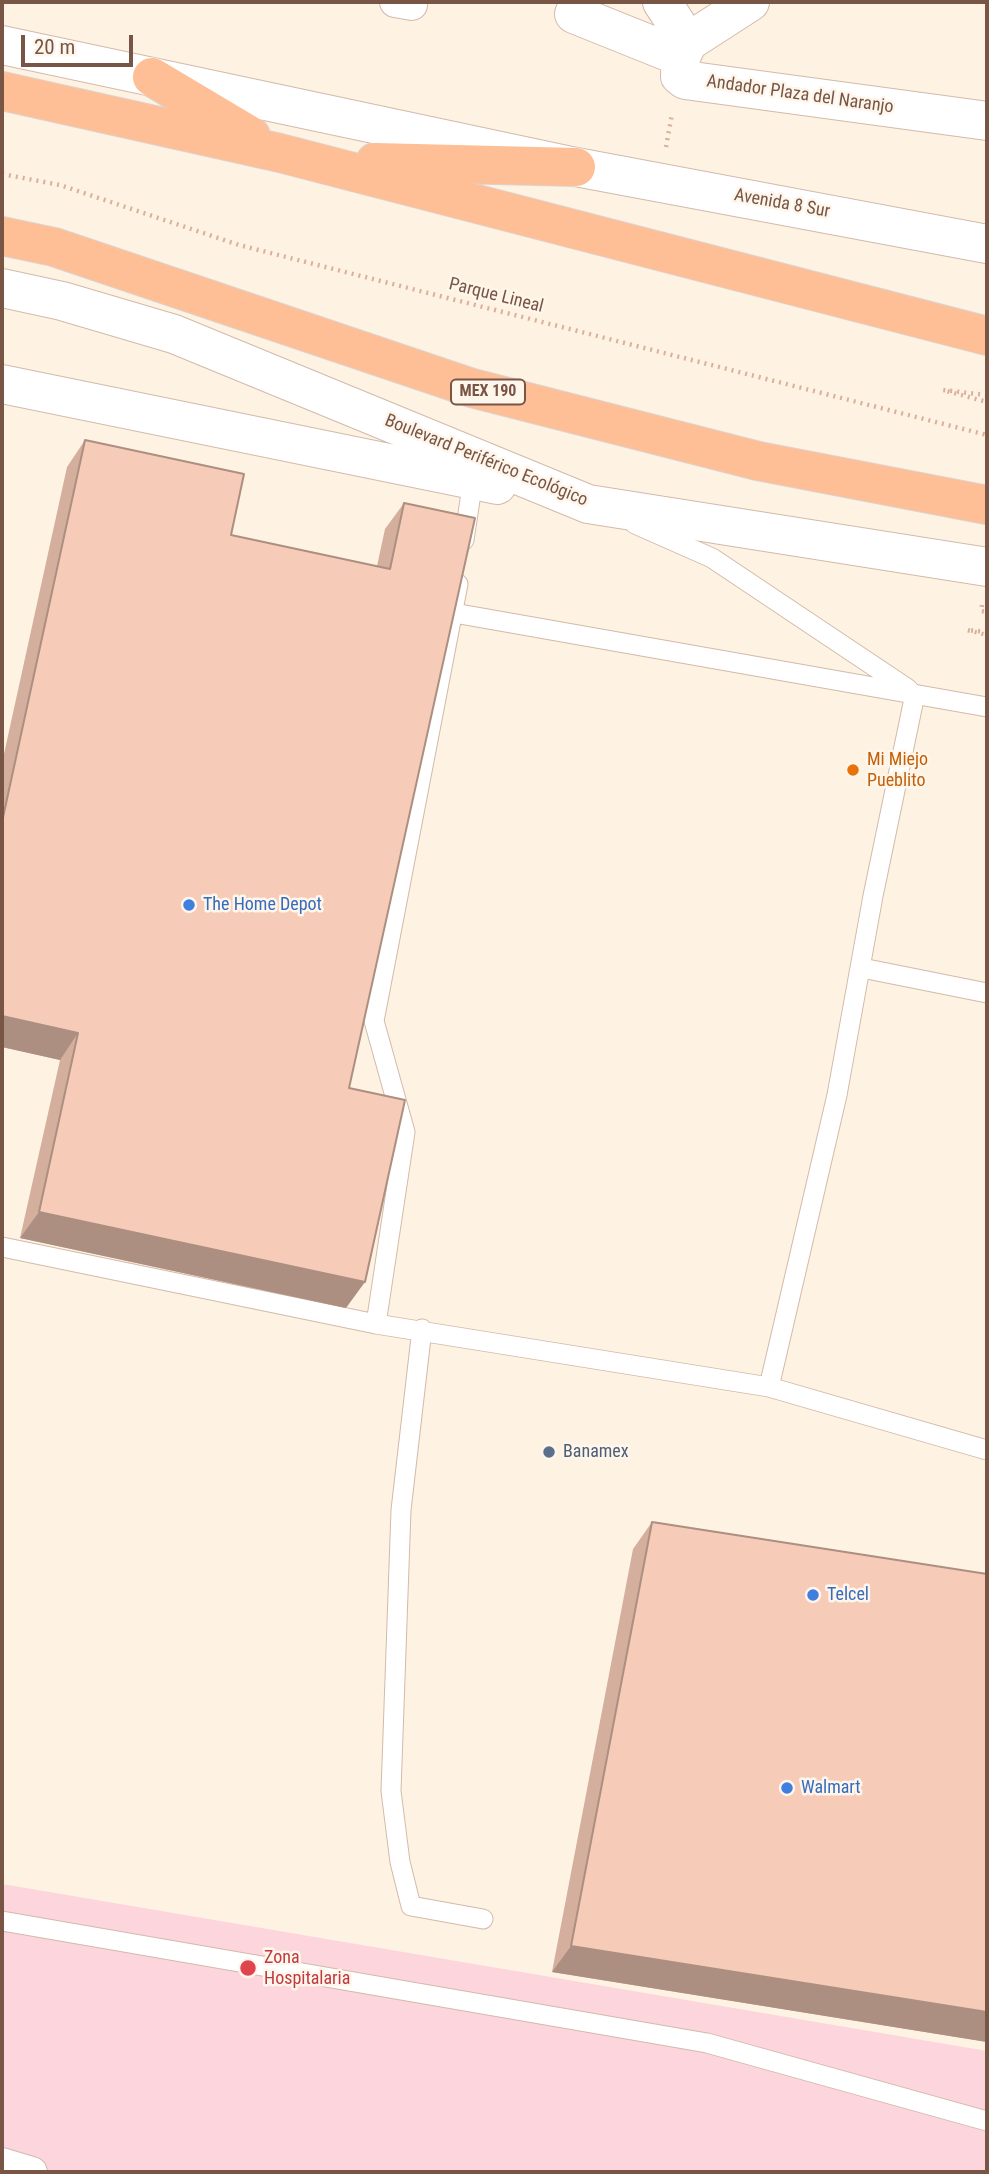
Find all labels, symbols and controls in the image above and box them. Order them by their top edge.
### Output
scale bar [24,21,136,65]
text: 20 m [34,35,75,59]
street label: Andador Plaza del Naranjo [705,71,895,119]
street label: Avenida 8 Sur [732,185,832,223]
street label: Parque Lineal [446,274,546,318]
road number: MEX 190 [451,380,525,404]
street label: Boulevard Periférico Ecológico [381,410,591,512]
place label: Mi Miejo Pueblito [867,749,928,792]
marker: Mi Miejo Pueblito [845,762,861,778]
place label: The Home Depot [203,894,322,916]
marker: The Home Depot [181,897,197,913]
place label: Banamex [563,1441,629,1463]
marker: Banamex [541,1444,557,1460]
place label: Telcel [827,1584,869,1606]
marker: Telcel [805,1587,821,1603]
place label: Walmart [801,1777,861,1799]
marker: Walmart [779,1780,795,1796]
place label: Zona Hospitalaria [264,1947,350,1990]
marker: Zona Hospitalaria [238,1958,258,1978]

